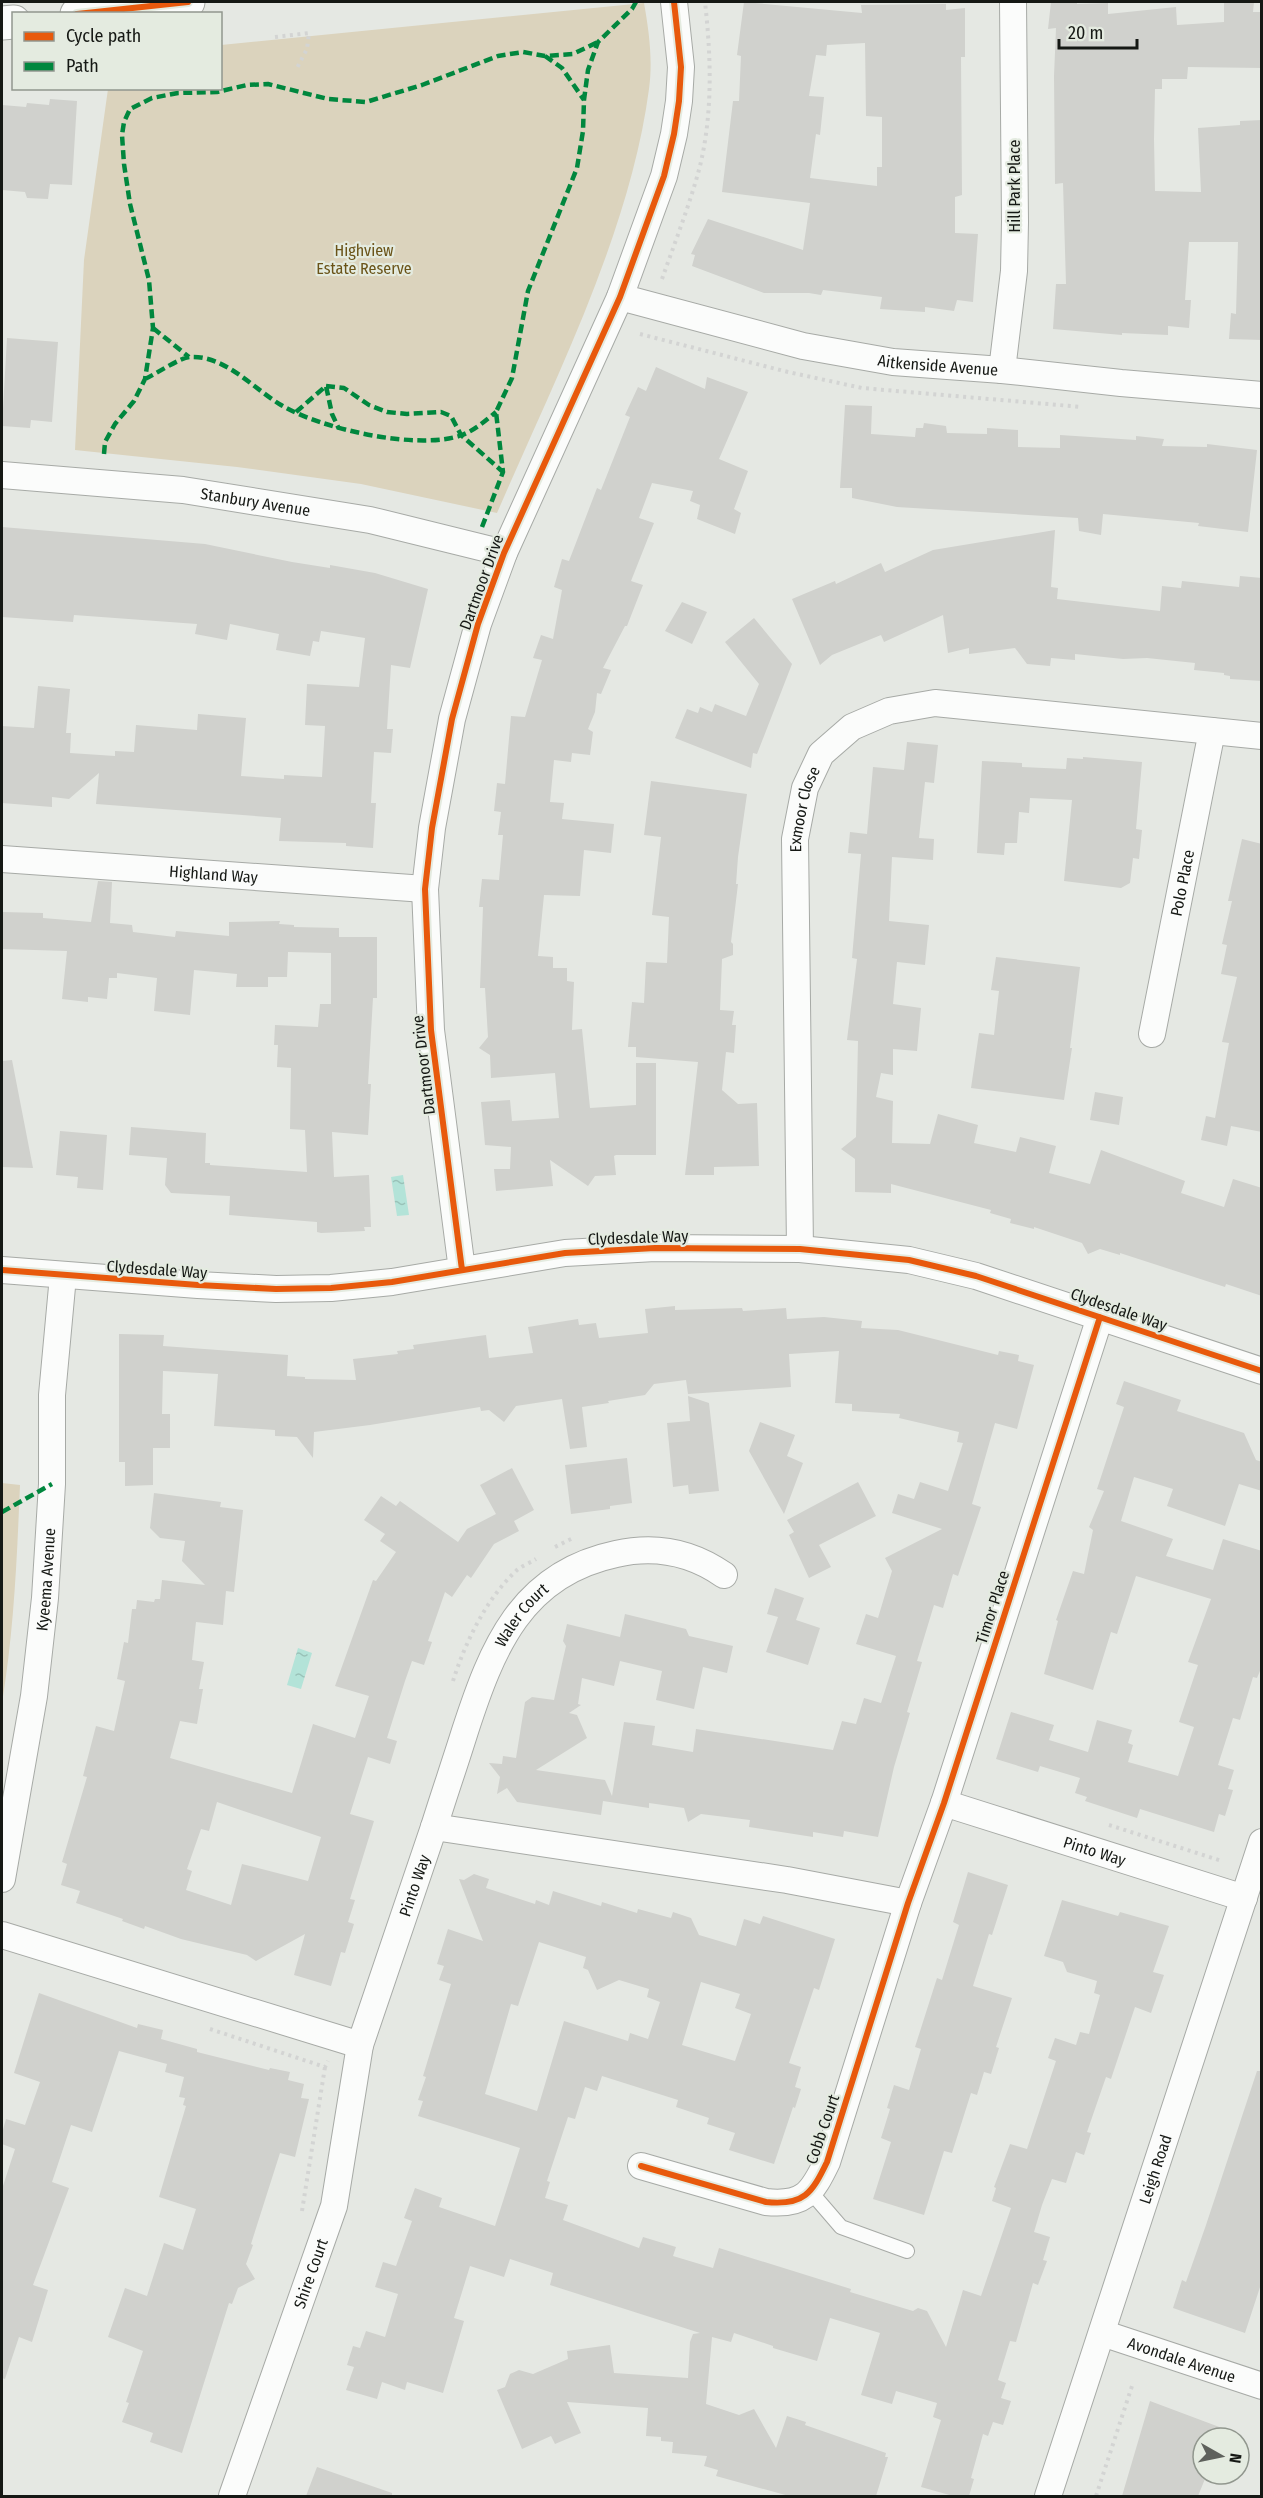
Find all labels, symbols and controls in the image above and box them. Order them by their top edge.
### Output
legend [12,12,222,90]
scale bar [1059,12,1137,50]
text: 20 m [1068,22,1103,44]
text: Cycle path [66,25,141,47]
text: Path [66,55,99,77]
street label: Hill Park Place [1005,140,1024,232]
park label: Highview Estate Reserve [316,241,412,278]
street label: Aitkenside Avenue [876,350,999,380]
street label: Stanbury Avenue [199,484,312,520]
street label: Dartmoor Drive [455,532,508,632]
street label: Exmoor Close [786,763,824,852]
street label: Polo Place [1167,848,1198,918]
street label: Highland Way [168,862,259,887]
street label: Dartmoor Drive [408,1014,439,1116]
street label: Clydesdale Way [587,1226,690,1249]
street label: Clydesdale Way [106,1257,209,1283]
street label: Clydesdale Way [1068,1284,1170,1335]
street label: Kyeema Avenue [32,1527,59,1632]
street label: Timor Place [972,1568,1013,1646]
street label: Waler Court [491,1579,553,1650]
street label: Pinto Way [1061,1832,1129,1870]
street label: Pinto Way [395,1851,434,1919]
street label: Cobb Court [802,2091,843,2166]
street label: Leigh Road [1135,2132,1176,2206]
street label: Shire Court [290,2235,332,2311]
street label: Avondale Avenue [1125,2333,1238,2387]
north arrow [1191,2426,1251,2486]
text: N [1225,2452,1245,2464]

